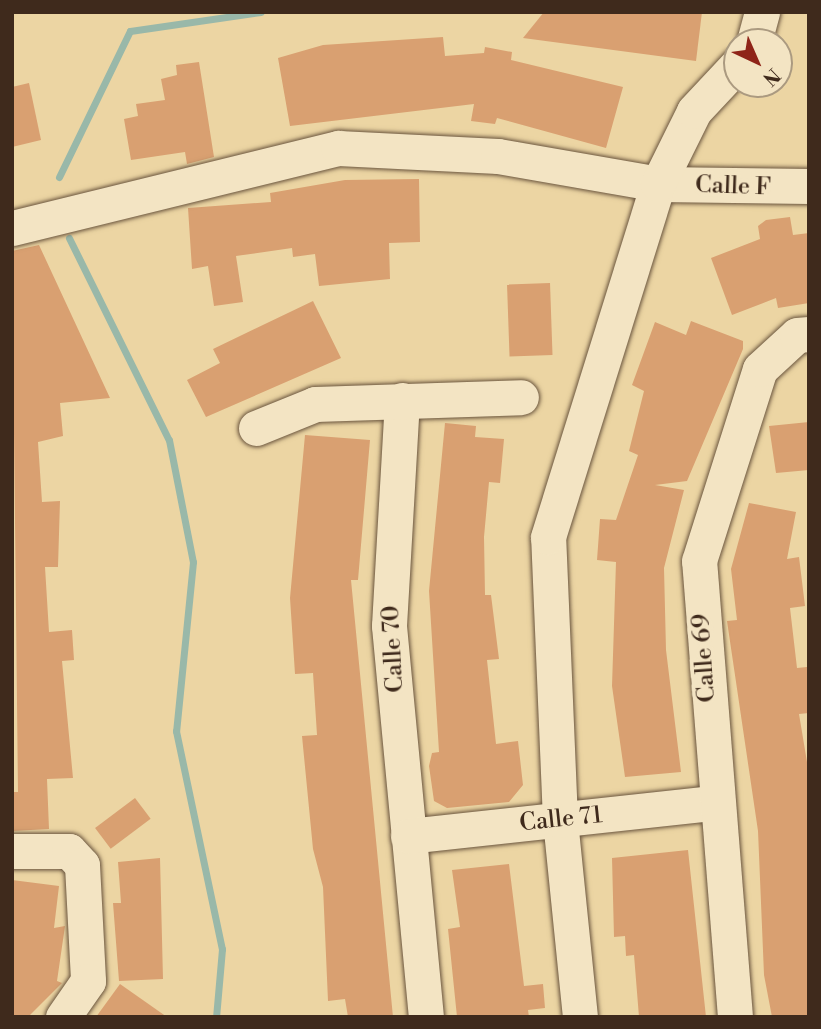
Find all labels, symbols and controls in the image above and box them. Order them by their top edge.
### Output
north arrow [723,28,793,98]
text: N [757,63,785,91]
street label: Calle F [695,171,771,203]
street label: Calle 70 [377,605,411,693]
street label: Calle 69 [688,613,722,703]
street label: Calle 71 [518,801,604,839]

